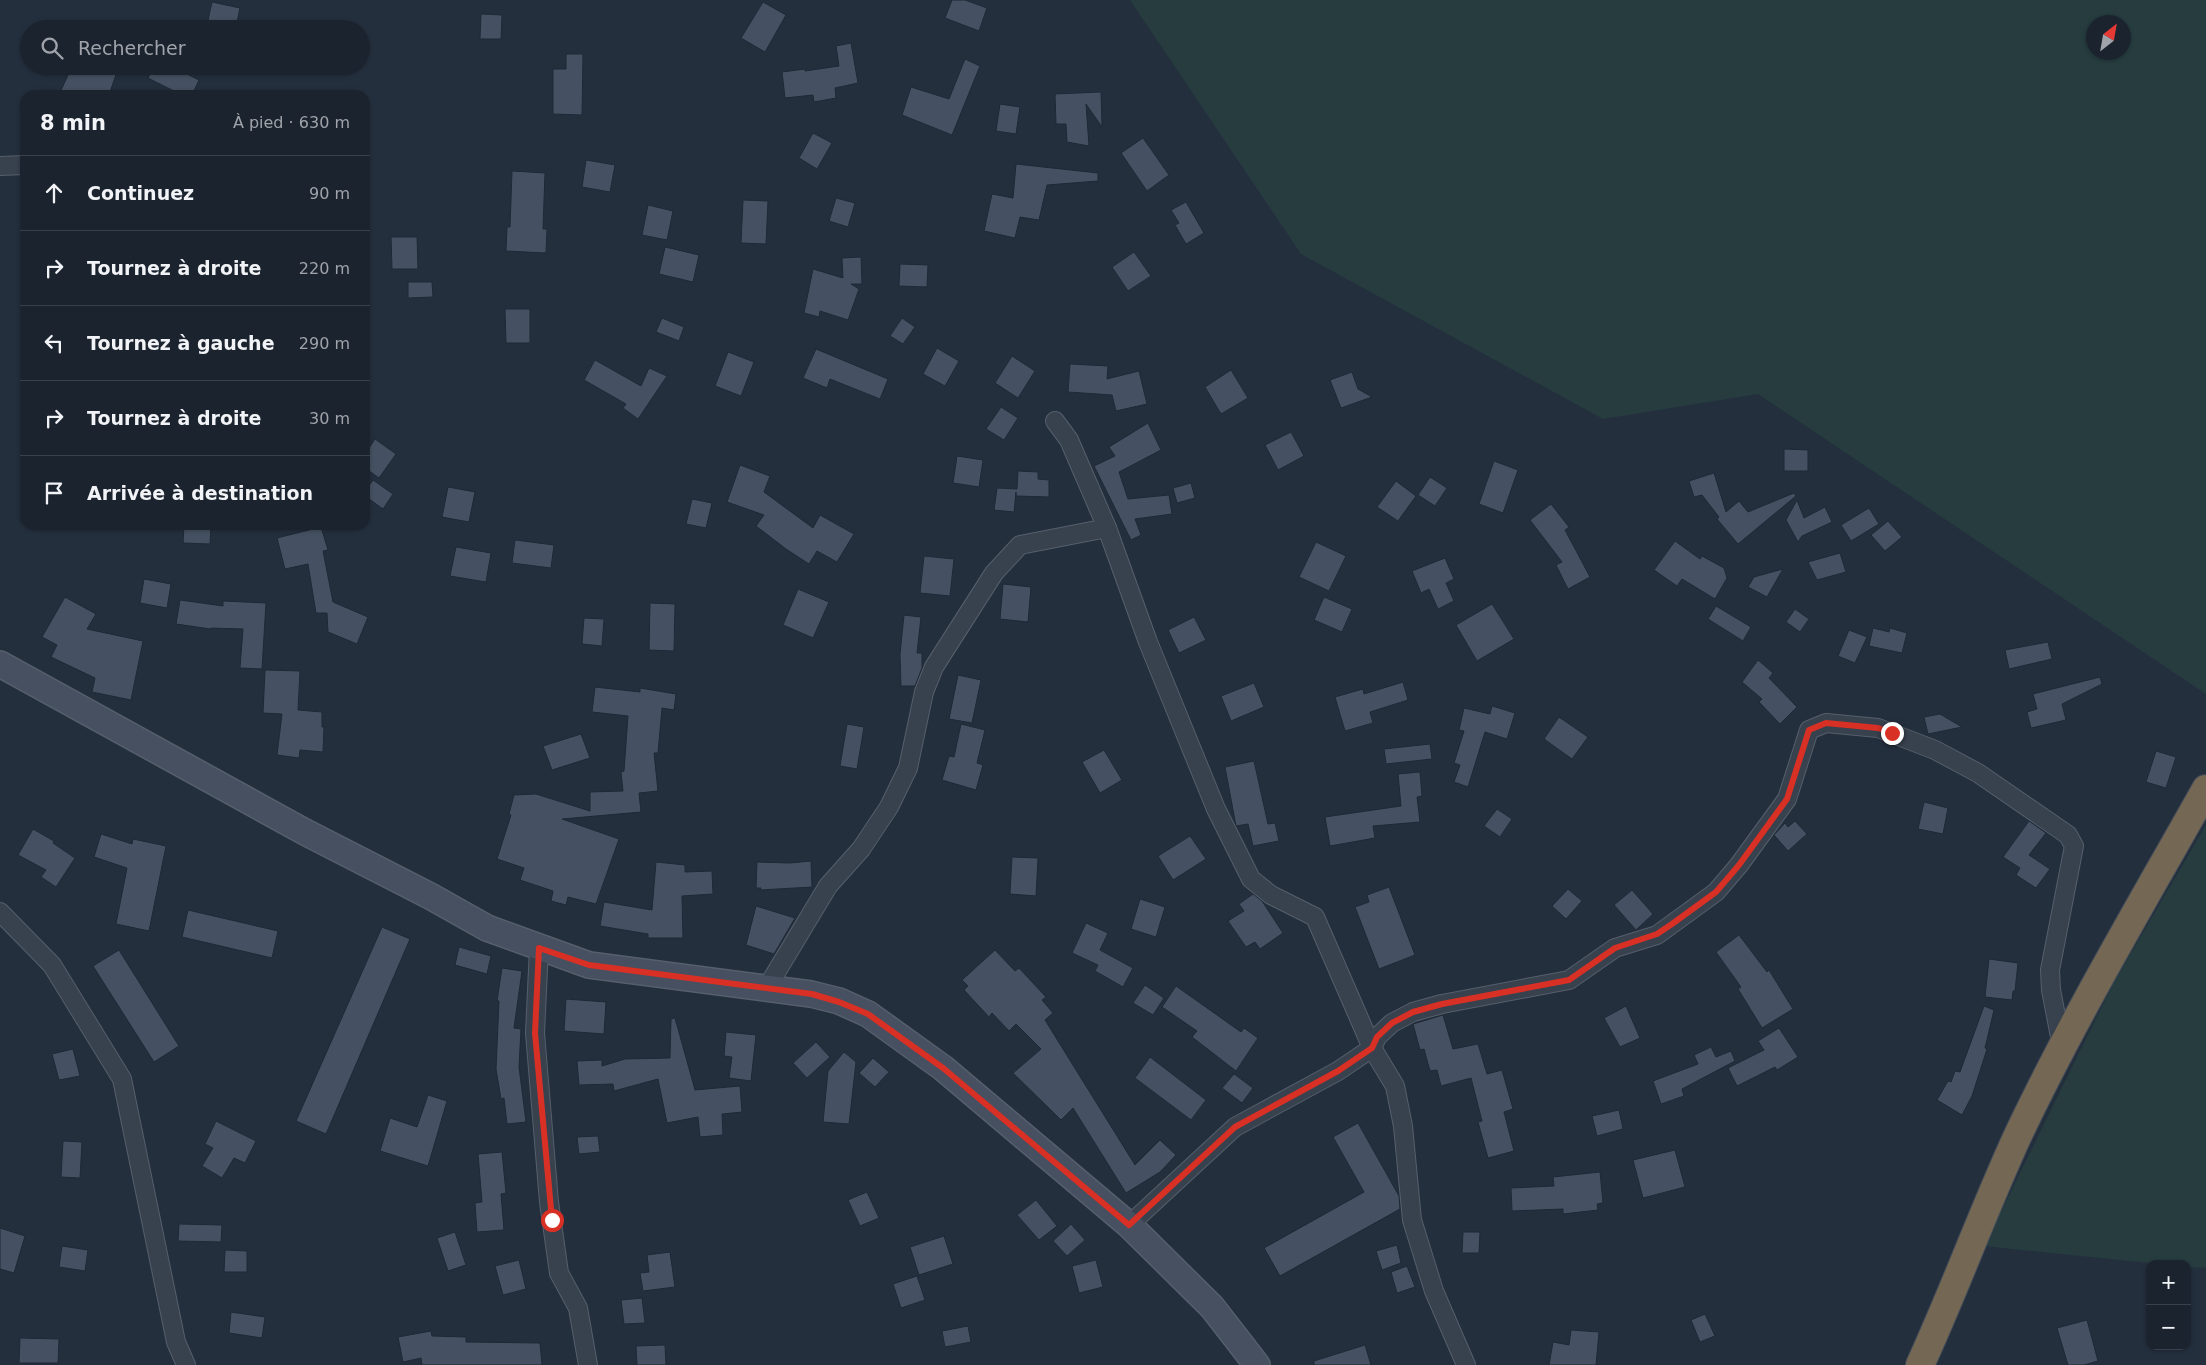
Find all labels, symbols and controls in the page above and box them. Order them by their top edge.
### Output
north arrow [2086,15,2131,60]
search box [20,20,370,75]
icon: search [38,34,66,62]
text: Rechercher [78,37,186,59]
text: 8 min [40,111,106,135]
text: À pied · 630 m [233,113,350,132]
icon: ahead [40,179,68,207]
text: Continuez [87,182,194,204]
text: 90 m [309,184,350,203]
icon: right [40,254,68,282]
text: Tournez à droite [87,257,261,279]
text: 220 m [299,259,350,278]
icon: left [40,329,68,357]
text: Tournez à gauche [87,332,275,354]
text: 290 m [299,334,350,353]
icon: right [40,404,68,432]
text: Tournez à droite [87,407,261,429]
text: 30 m [309,409,350,428]
icon: arrive [40,479,68,507]
text: Arrivée à destination [87,482,313,504]
route end [1881,722,1904,745]
route start [541,1209,564,1232]
map controls [2146,1260,2191,1350]
button: + [2146,1260,2191,1305]
button: − [2146,1305,2191,1350]

